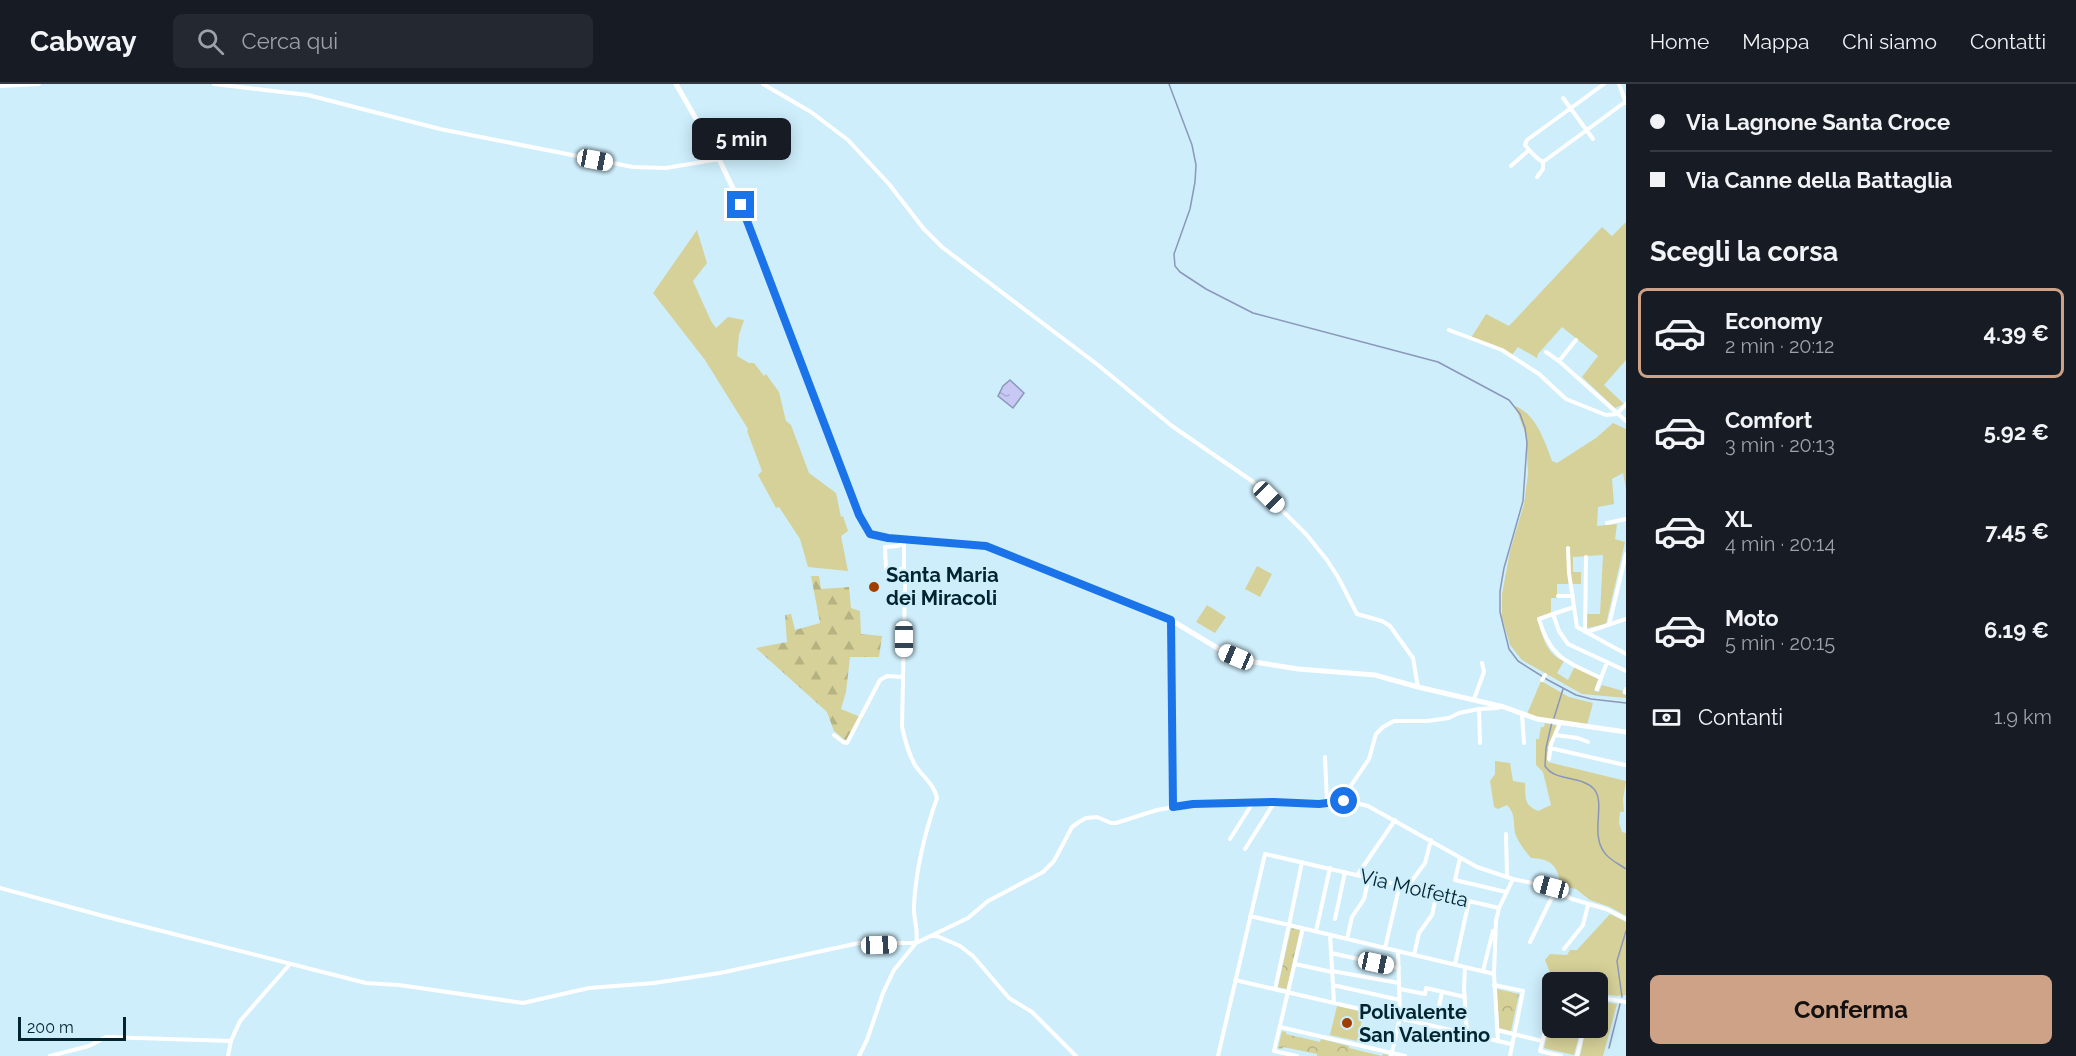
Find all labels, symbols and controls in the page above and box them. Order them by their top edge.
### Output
search box [173,14,593,68]
text: Cabway [30,25,137,58]
icon: search [194,25,227,58]
text: Cerca qui [242,28,338,54]
text: Home [1650,29,1709,54]
text: Mappa [1742,29,1809,54]
text: Chi siamo [1842,29,1937,54]
text: Contatti [1970,29,2046,54]
text: Via Lagnone Santa Croce [1686,109,1950,135]
callout: 5 min [692,118,790,160]
text: 5 min [716,127,767,151]
car [576,148,614,172]
text: Via Canne della Battaglia [1686,167,1953,193]
route end [727,191,754,218]
text: Scegli la corsa [1650,236,1838,267]
icon: car [1653,306,1707,360]
text: Economy [1725,308,1823,334]
text: 4.39 € [1983,320,2049,346]
text: 2 min · 20:12 [1725,334,1834,358]
icon: car [1653,405,1707,459]
text: Comfort [1725,407,1812,433]
text: 5.92 € [1984,419,2049,445]
text: 3 min · 20:13 [1725,433,1835,457]
car [1250,478,1288,516]
icon: car [1653,504,1707,558]
text: XL [1725,506,1752,532]
text: 7.45 € [1985,518,2049,544]
text: 4 min · 20:14 [1725,532,1835,556]
place label: Santa Maria dei Miracoli [886,563,999,610]
marker: Santa Maria dei Miracoli [867,580,881,594]
icon: car [1653,603,1707,657]
text: Moto [1725,605,1779,631]
text: 6.19 € [1984,617,2049,643]
car [895,621,913,657]
text: 5 min · 20:15 [1725,631,1835,655]
car [1216,642,1256,672]
icon: cash [1650,701,1683,734]
text: Contanti [1698,704,1783,730]
text: 1.9 km [1994,705,2052,729]
route start [1330,787,1357,814]
street label: Via Molfetta [1357,864,1471,912]
car [1531,874,1571,900]
car [861,935,897,955]
car [1357,950,1395,976]
map controls [1542,972,1608,1038]
button: layers [1542,972,1608,1038]
button: Conferma [1650,975,2052,1044]
place label: Polivalente San Valentino [1359,1000,1490,1047]
scale bar [18,1014,126,1042]
marker: Polivalente San Valentino [1340,1016,1354,1030]
text: 200 m [27,1018,74,1037]

